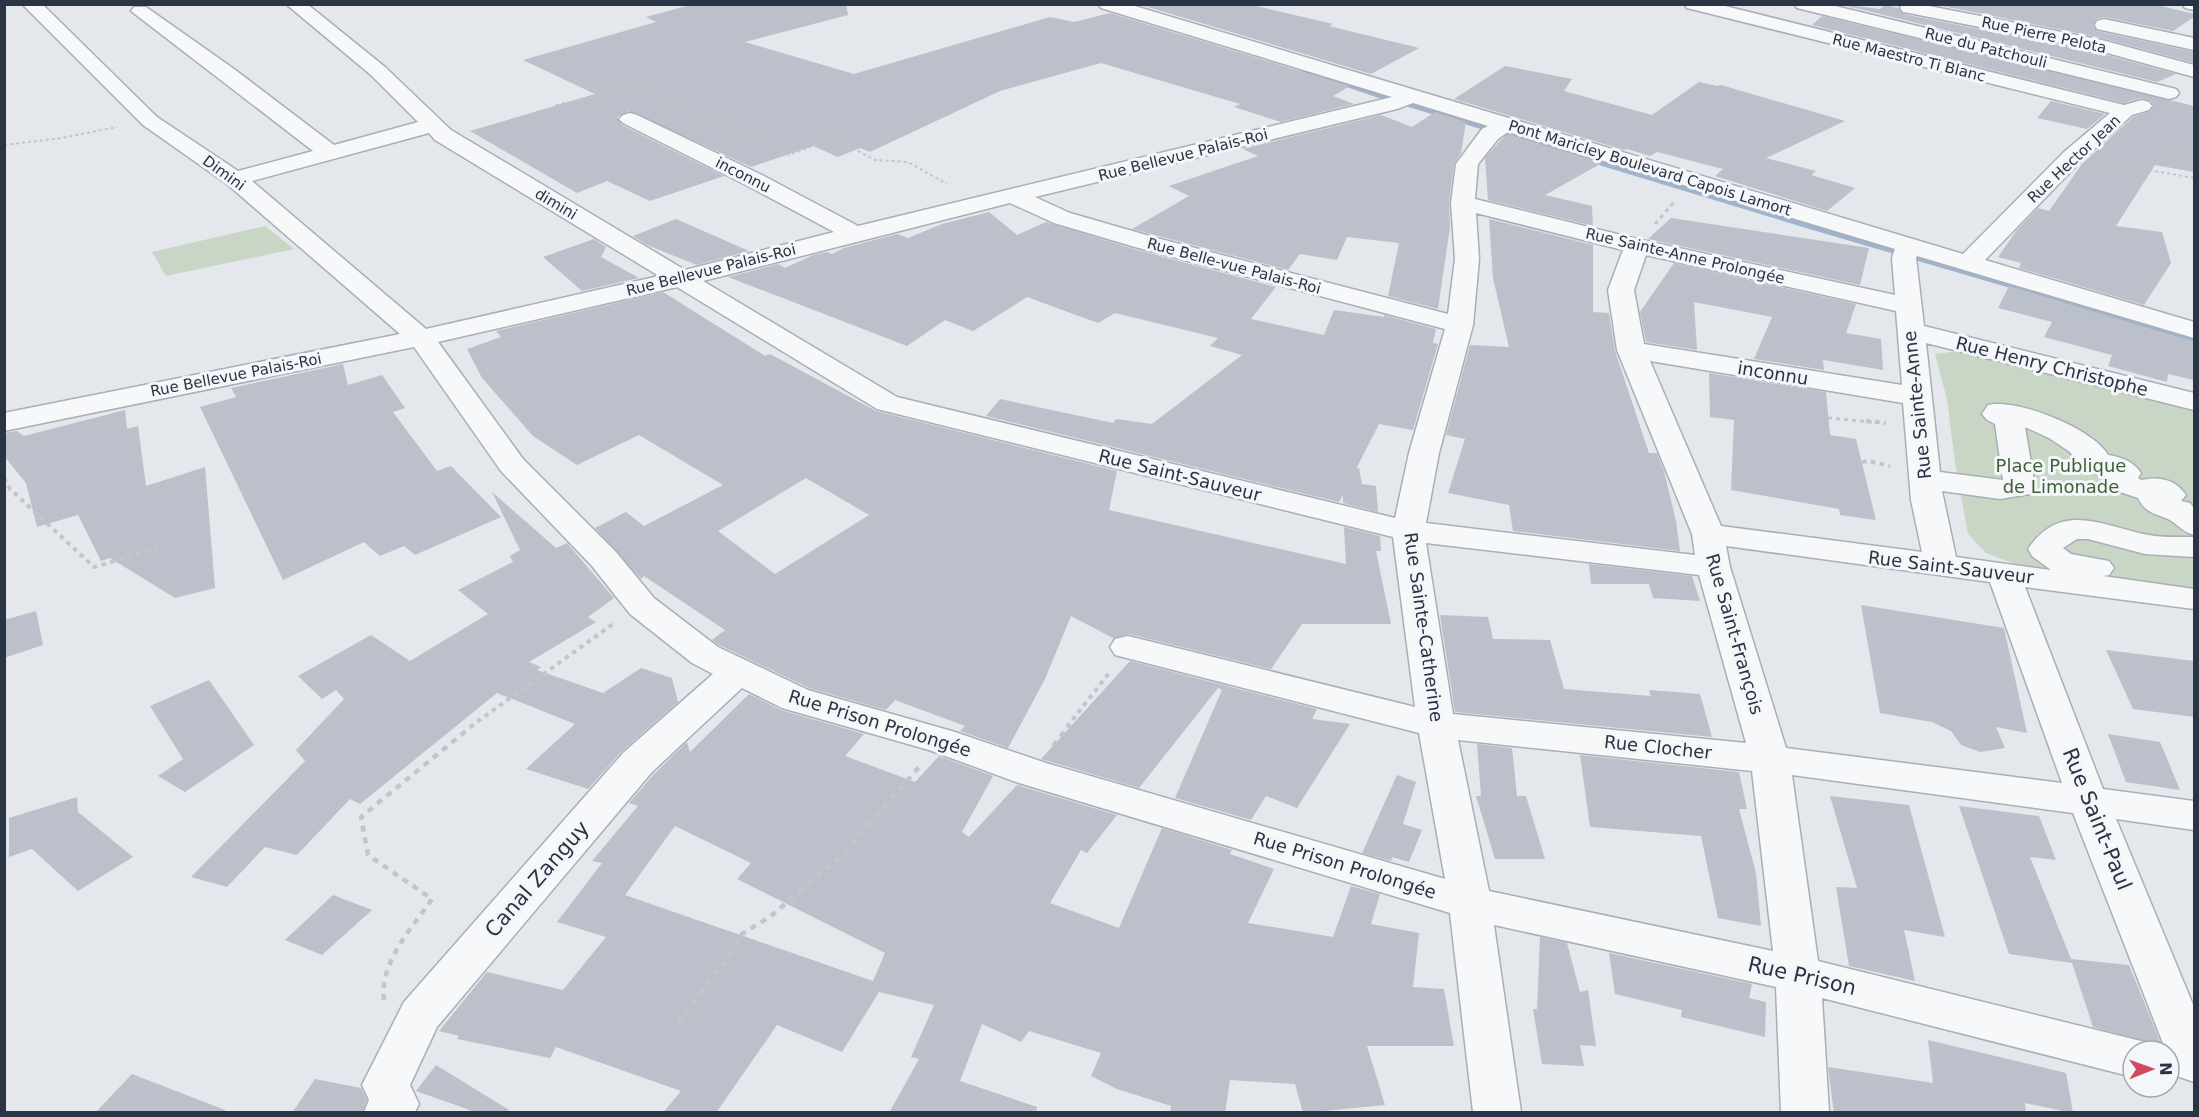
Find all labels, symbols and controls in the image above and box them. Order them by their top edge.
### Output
street label: Rue Pierre Pelota [1980,13,2108,57]
street label: Rue du Patchouli [1923,24,2049,72]
street label: Rue Maestro Ti Blanc [1831,30,1987,86]
street label: Rue Hector Jean [2024,111,2124,207]
street label: Pont Maricley Boulevard Capois Lamort [1506,116,1794,220]
street label: Rue Bellevue Palais-Roi [1096,125,1270,185]
street label: Dimini [199,152,249,194]
street label: inconnu [712,153,774,197]
street label: dimini [532,184,580,224]
street label: Rue Sainte-Anne Prolongée [1584,224,1786,288]
street label: Rue Belle-vue Palais-Roi [1145,234,1323,298]
street label: Rue Bellevue Palais-Roi [624,240,798,300]
street label: Rue Sainte-Anne [1899,330,1935,480]
street label: Rue Henry Christophe [1954,332,2150,400]
street label: Rue Bellevue Palais-Roi [149,350,323,400]
street label: inconnu [1736,357,1810,389]
street label: Rue Saint-Sauveur [1097,445,1264,505]
park label: Place Publique de Limonade [1996,455,2126,497]
street label: Rue Sainte-Catherine [1400,531,1448,723]
street label: Rue Saint-Sauveur [1867,546,2036,588]
street label: Rue Saint-François [1702,551,1768,717]
street label: Rue Prison Prolongée [786,685,974,761]
street label: Rue Clocher [1603,731,1714,763]
street label: Rue Saint-Paul [2058,744,2136,894]
street label: Canal Zanguy [480,816,594,942]
street label: Rue Prison Prolongée [1251,827,1439,903]
street label: Rue Prison [1746,952,1858,1000]
north arrow [2121,1039,2181,1099]
text: N [2156,1062,2175,1076]

